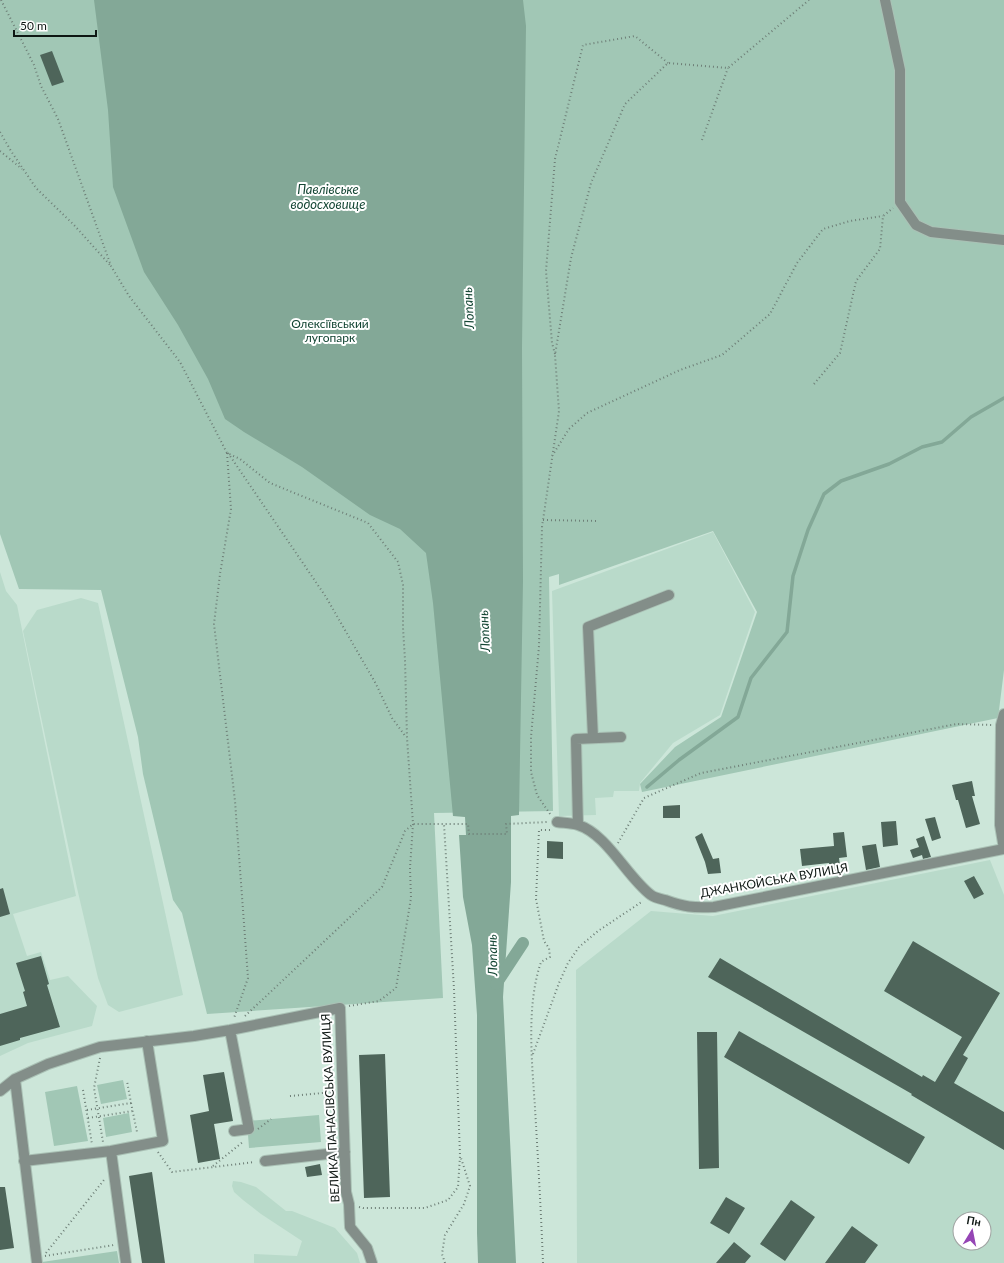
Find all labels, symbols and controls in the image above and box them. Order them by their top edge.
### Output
scale bar [14,12,96,38]
text: 50 m [20,18,47,33]
water label: Павлівське водосховище [291,181,365,212]
water label: Лопань [459,287,477,330]
park label: Олексіївський лугопарк [291,316,369,345]
water label: Лопань [475,610,493,653]
street label: ДЖАНКОЙСЬКА ВУЛИЦЯ [699,860,849,900]
water label: Лопань [484,934,500,977]
street label: ВЕЛИКА ПАНАСІВСЬКА ВУЛИЦЯ [318,1013,342,1203]
north arrow [952,1211,992,1251]
text: Пн [966,1213,982,1228]

